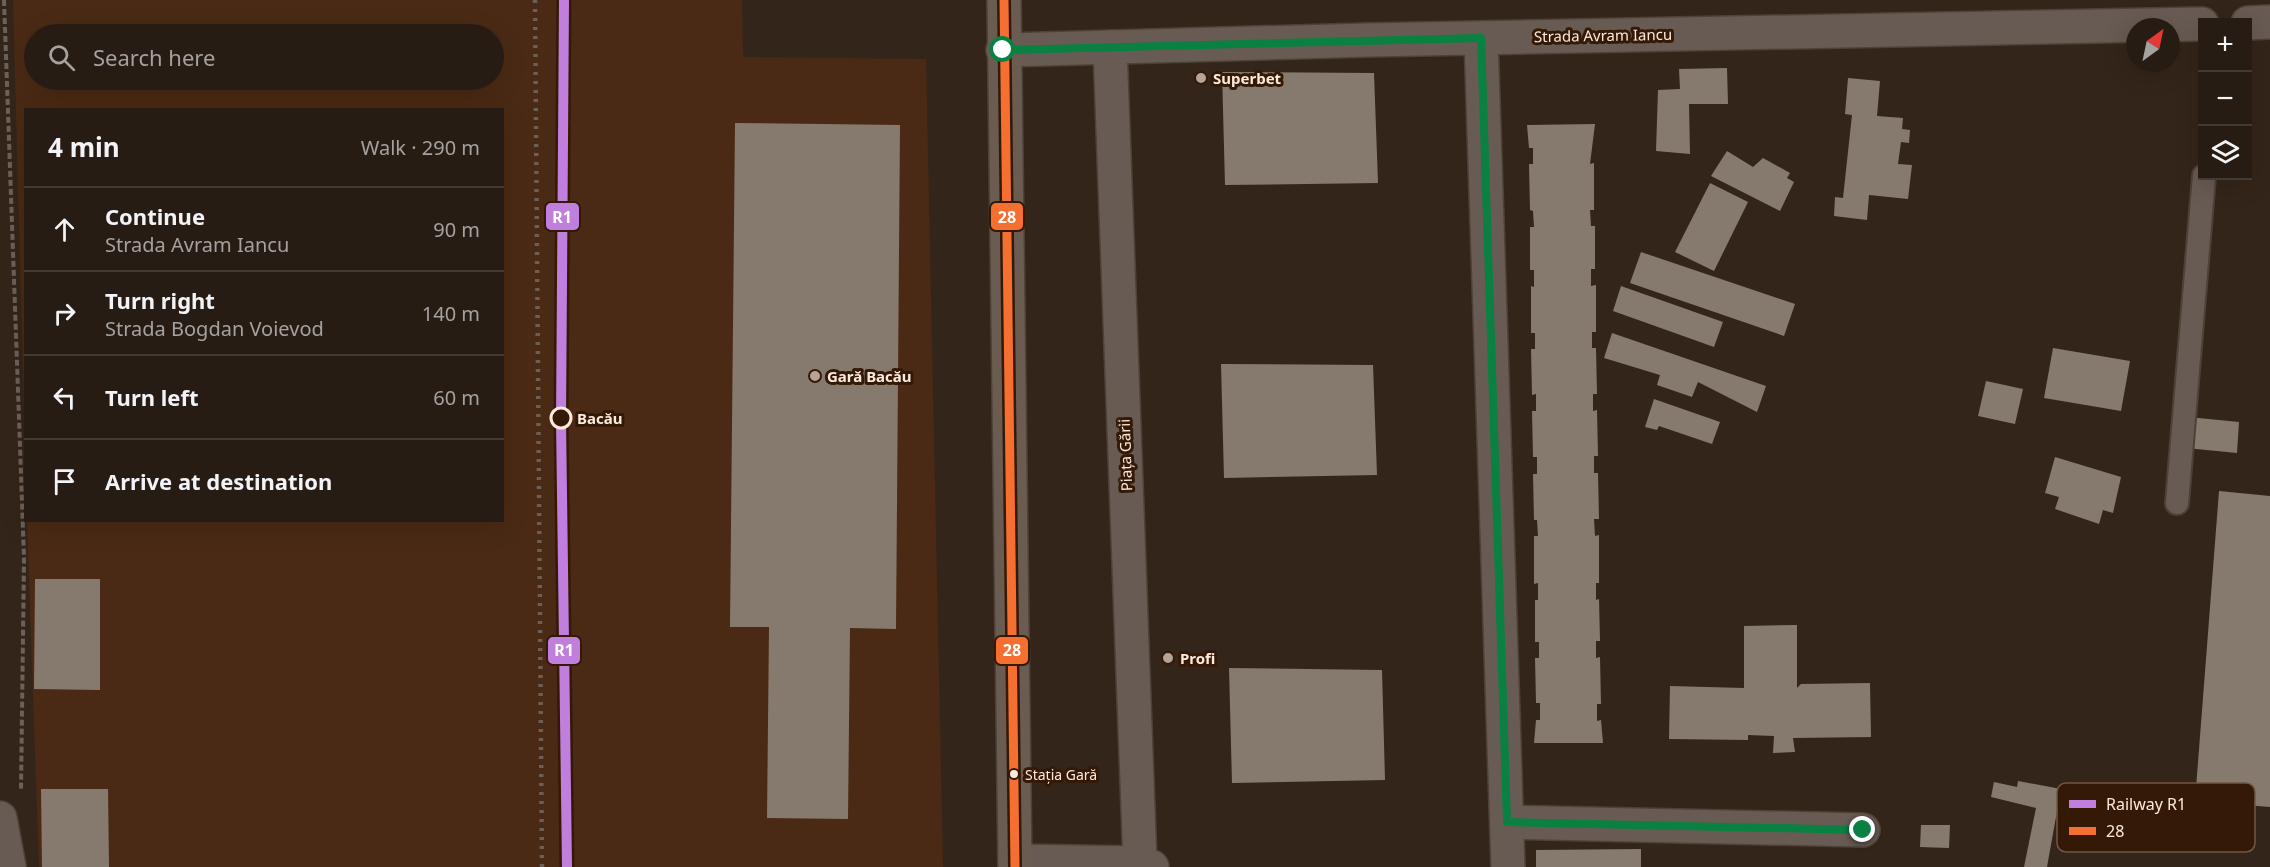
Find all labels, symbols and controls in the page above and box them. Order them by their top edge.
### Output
north arrow [2126,18,2180,72]
map controls [2198,18,2252,180]
button: + [2198,18,2252,72]
search box [24,24,504,90]
street label: Strada Avram Iancu [1534,24,1672,46]
route start [989,36,1015,62]
icon: search [45,41,78,74]
text: Search here [93,42,215,72]
place label: Superbet [1213,68,1282,88]
marker: Superbet [1194,71,1208,85]
button: − [2198,72,2252,126]
button: layers [2198,126,2252,180]
text: 4 min [48,129,120,165]
text: Walk · 290 m [361,134,480,161]
text: Continue [105,201,205,231]
line badge: R1 [545,202,580,231]
line badge: 28 [990,202,1024,231]
text: R1 [552,206,572,228]
text: 28 [998,206,1016,228]
icon: ahead [48,213,81,246]
text: 90 m [433,216,480,243]
text: Strada Avram Iancu [105,231,289,258]
text: Turn right [105,285,215,315]
icon: right [48,297,81,330]
text: 140 m [422,300,480,327]
text: Strada Bogdan Voievod [105,315,324,342]
place label: Gară Bacău [827,366,912,386]
marker: Gară Bacău [808,369,822,383]
icon: left [48,381,81,414]
text: Turn left [105,382,199,412]
text: 60 m [433,384,480,411]
marker: Bacău [550,407,572,429]
place label: Bacău [577,408,622,428]
street label: Piața Gării [1114,418,1136,492]
icon: arrive [48,465,81,498]
text: Arrive at destination [105,466,332,496]
line badge: R1 [547,636,581,665]
line badge: 28 [995,636,1029,665]
text: R1 [554,639,574,661]
text: 28 [1003,639,1021,661]
place label: Profi [1180,648,1215,668]
marker: Profi [1161,651,1175,665]
place label: Stația Gară [1025,765,1097,784]
marker: Stația Gară [1008,768,1020,780]
legend [2057,783,2255,852]
text: Railway R1 [2106,793,2186,815]
route end [1849,816,1875,842]
text: 28 [2106,820,2124,842]

